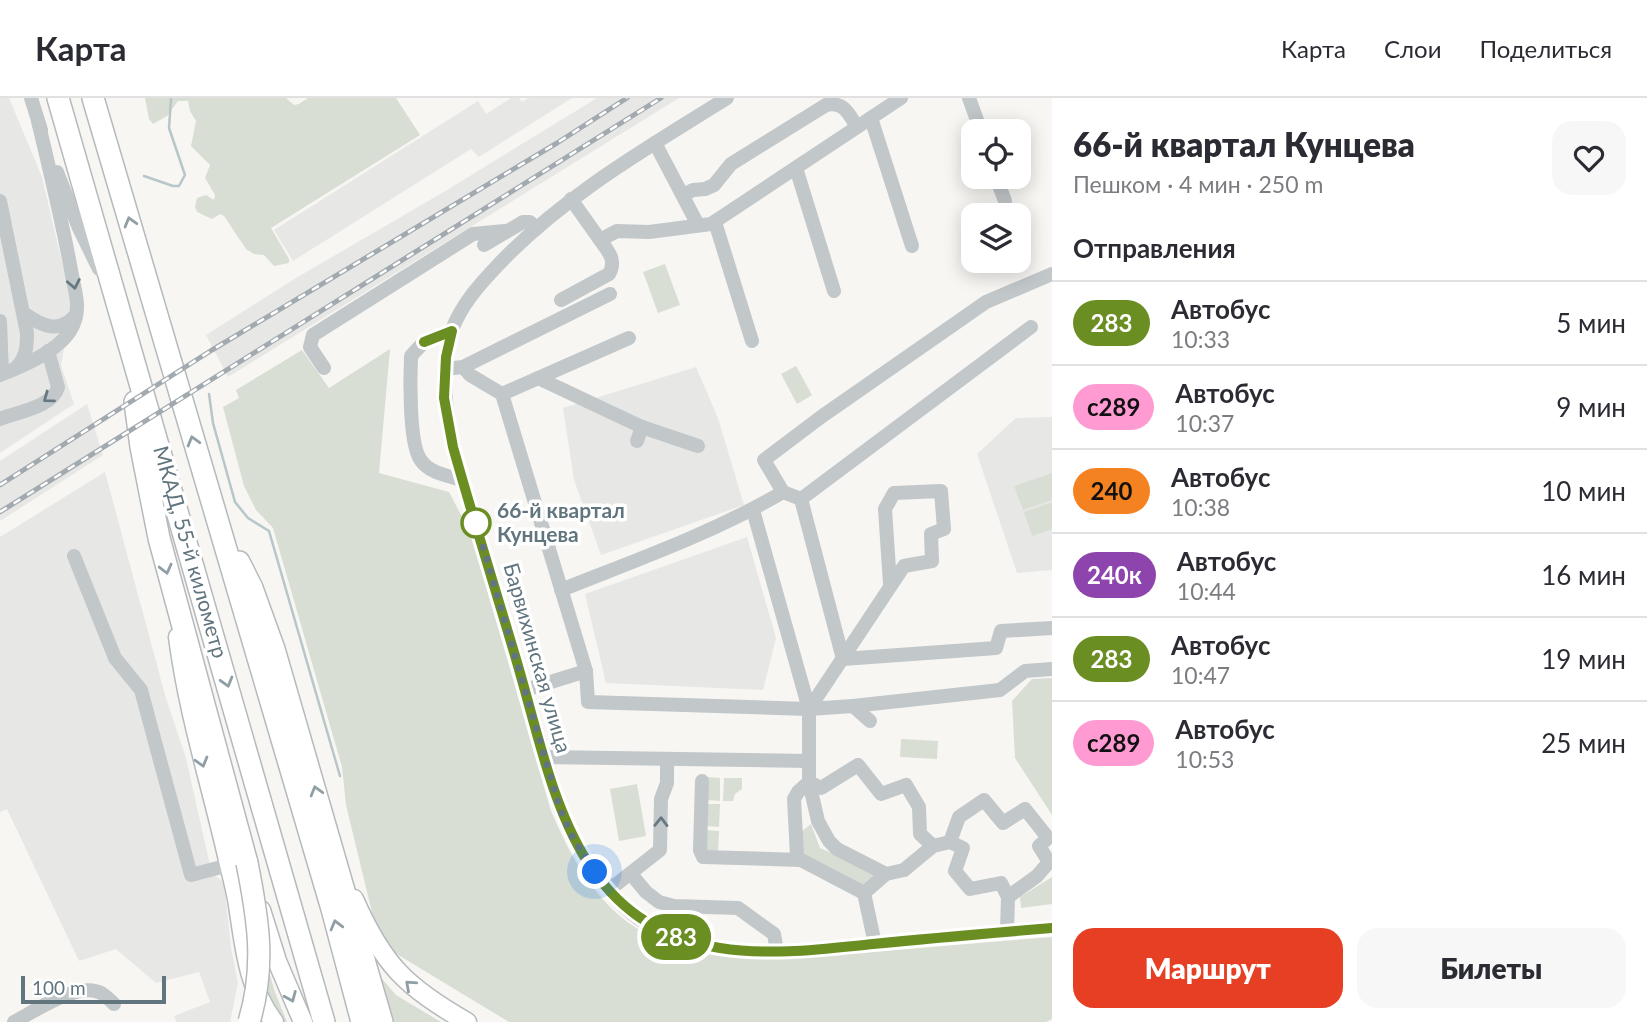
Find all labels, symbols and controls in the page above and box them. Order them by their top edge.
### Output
text: Карта [35,28,126,68]
text: Карта [1281,34,1346,63]
text: Слои [1384,34,1441,63]
text: Поделиться [1479,34,1612,63]
map controls [961,119,1031,273]
button: locate [961,119,1031,189]
button: heart [1552,121,1626,195]
text: 66-й квартал Кунцева [1073,124,1415,164]
text: Пешком · 4 мин · 250 m [1073,170,1323,198]
button: layers [961,203,1031,273]
one-way arrow [124,216,138,228]
text: Отправления [1073,232,1236,264]
one-way arrow [65,278,80,290]
text: Автобус [1171,293,1270,325]
text: 5 мин [1556,307,1626,339]
text: 283 [1091,308,1132,337]
text: 10:33 [1171,325,1230,353]
text: Автобус [1175,377,1275,409]
one-way arrow [43,390,56,402]
text: 9 мин [1556,391,1626,423]
text: с289 [1087,392,1140,421]
text: 10:37 [1175,409,1234,437]
one-way arrow [187,435,202,447]
street label: МКАД, 55-й километр [149,443,234,661]
text: Автобус [1171,461,1270,493]
text: 10 мин [1541,475,1626,507]
text: 240 [1091,476,1132,505]
text: 10:38 [1171,493,1230,521]
place label: 66-й квартал Кунцева [497,497,625,546]
marker: 66-й квартал Кунцева [461,508,491,538]
text: Автобус [1177,545,1276,577]
text: 16 мин [1541,559,1626,591]
street label: Барвихинская улица [499,560,578,755]
text: 240к [1087,560,1142,589]
one-way arrow [158,562,172,574]
text: 10:44 [1177,577,1236,605]
text: Автобус [1171,629,1270,661]
text: 19 мин [1541,643,1626,675]
text: 283 [1091,644,1132,673]
text: 10:47 [1171,661,1230,689]
one-way arrow [219,676,234,688]
text: Автобус [1175,713,1275,745]
text: 25 мин [1541,727,1626,759]
text: с289 [1087,728,1140,757]
text: 10:53 [1175,745,1234,773]
one-way arrow [194,756,209,768]
one-way arrow [310,785,325,797]
one-way arrow [653,817,668,828]
your location [577,854,612,889]
line badge: 283 [636,914,716,960]
one-way arrow [330,919,344,931]
text: 283 [655,922,697,951]
button: Маршрут [1073,928,1343,1008]
button: Билеты [1357,928,1626,1008]
scale bar [21,973,166,1005]
text: 100 m [32,976,86,999]
one-way arrow [405,980,418,993]
one-way arrow [283,990,297,1002]

